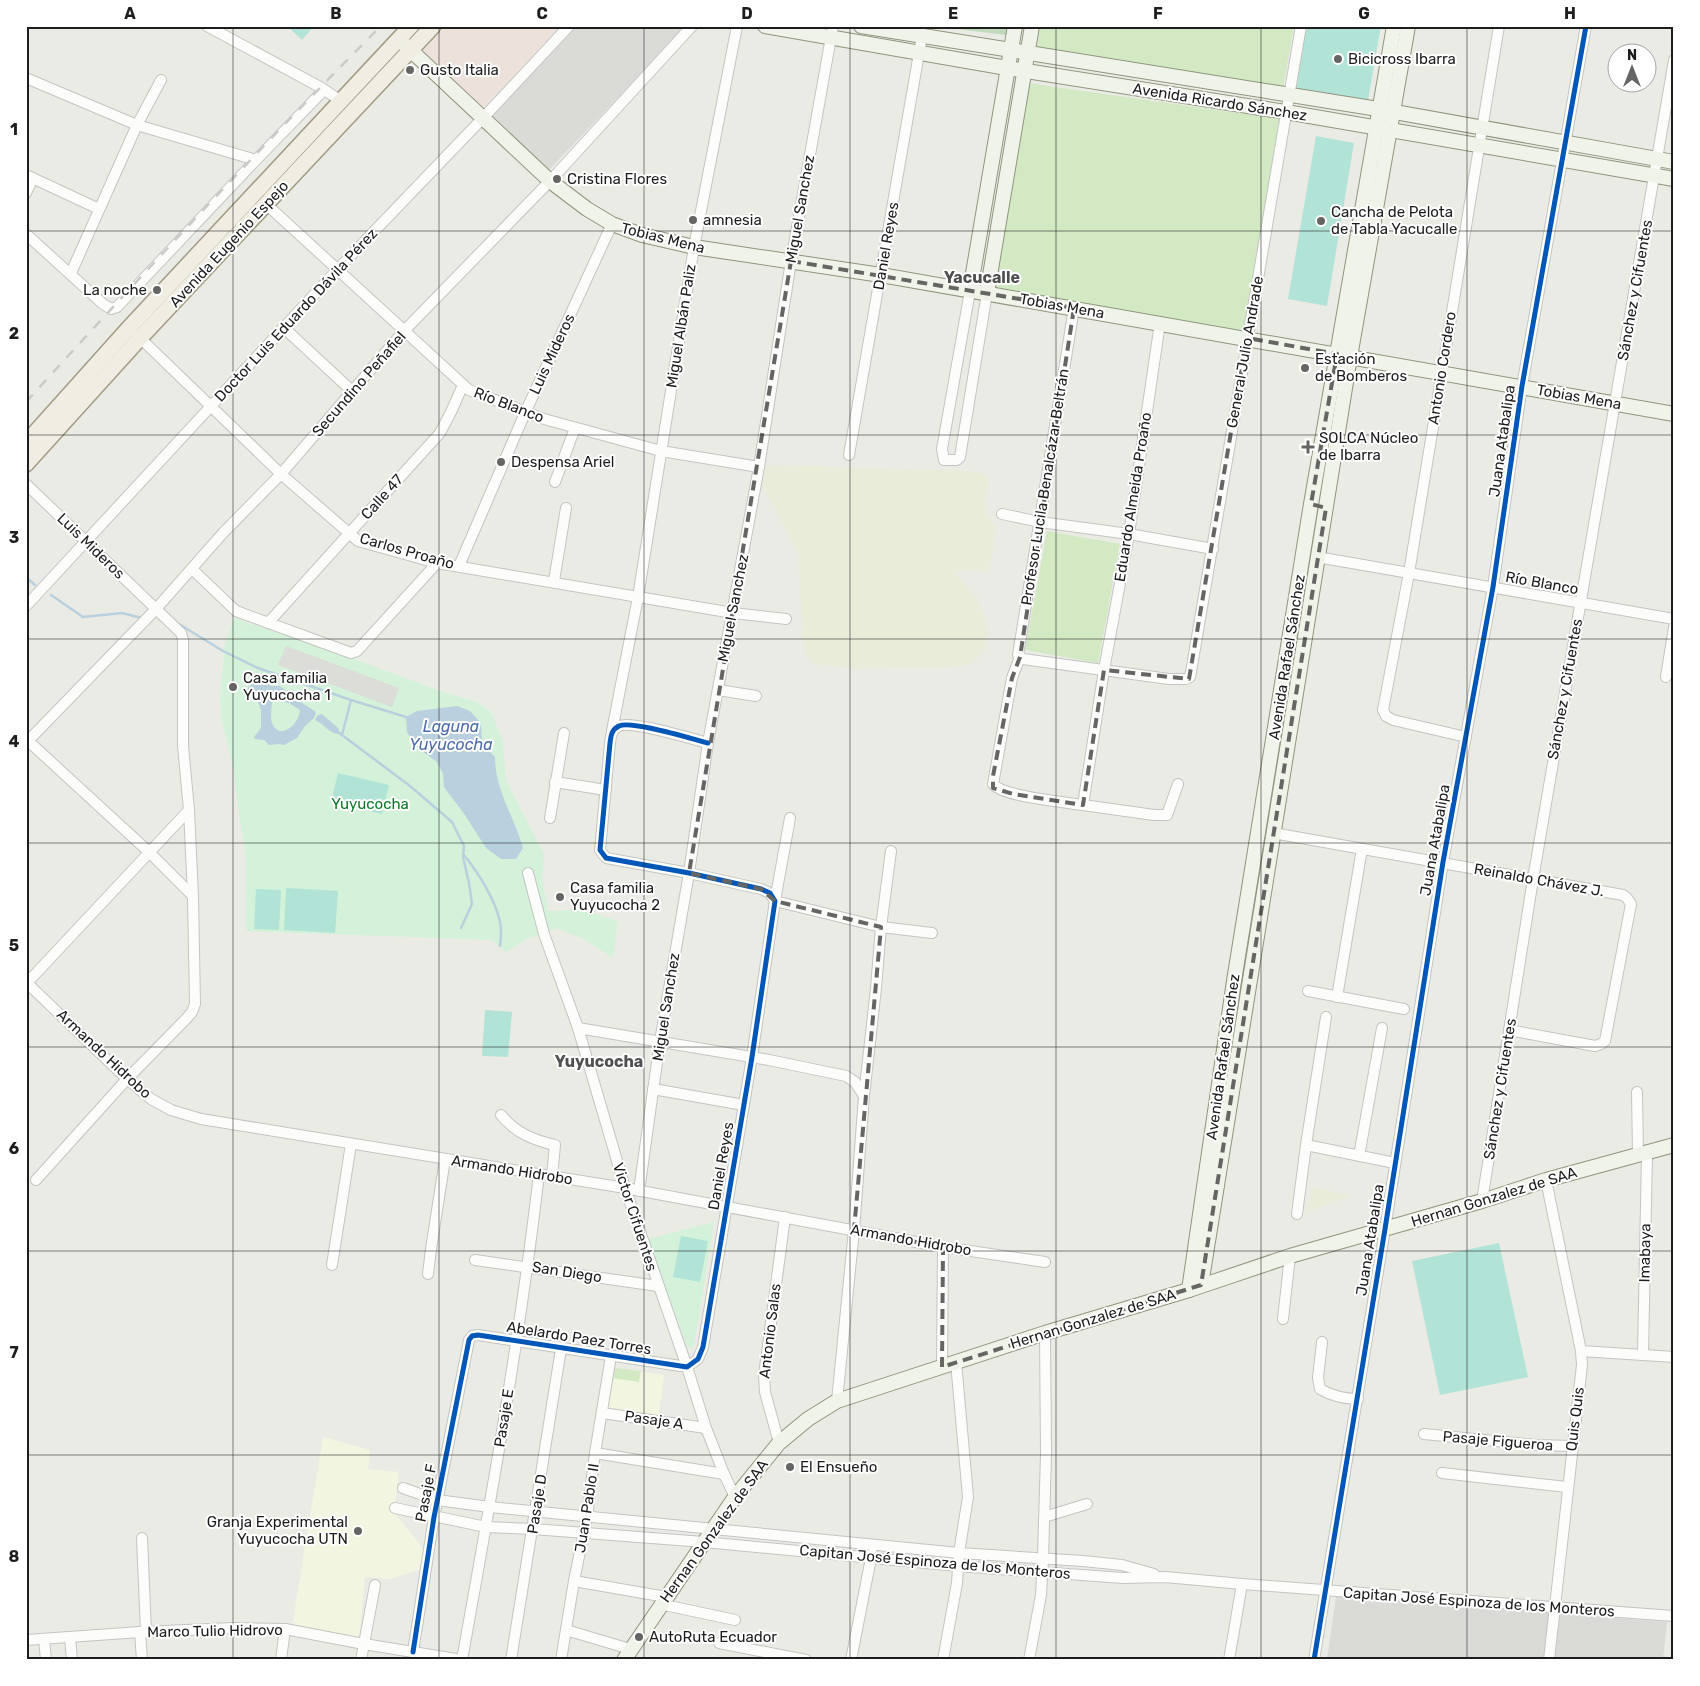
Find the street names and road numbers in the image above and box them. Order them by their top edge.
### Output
street label: Avenida Ricardo Sánchez [1131,79,1309,125]
street label: Miguel Sanchez [782,153,818,264]
street label: Avenida Eugenio Espejo [166,177,292,311]
street label: Daniel Reyes [869,200,903,291]
street label: Sánchez y Cifuentes [1614,218,1656,362]
street label: Tobias Mena [619,219,707,257]
street label: Doctor Luis Eduardo Dávila Pérez [211,224,381,405]
street label: Miguel Albán Paliz [662,262,700,389]
street label: General Julio Andrade [1223,275,1267,429]
street label: Tobias Mena [1018,290,1106,322]
street label: Antonio Cordero [1424,310,1460,426]
street label: Luis Mideros [525,311,579,397]
street label: Secundino Peñafiel [308,328,410,440]
street label: Profesor Lucila Benalcázar Beltrán [1017,367,1073,607]
street label: Tobias Mena [1535,381,1623,413]
street label: Río Blanco [471,383,547,427]
street label: Juana Atabalipa [1485,384,1519,498]
street label: Eduardo Almeida Proaño [1111,411,1155,583]
street label: Calle 47 [357,471,407,523]
street label: Luis Mideros [54,509,129,583]
street label: Carlos Proaño [358,529,456,573]
street label: Miguel Sanchez [714,552,752,663]
street label: Río Blanco [1504,568,1580,598]
street label: Avenida Rafael Sánchez [1265,573,1309,741]
street label: Sánchez y Cifuentes [1544,617,1586,761]
street label: Juana Atabalipa [1416,783,1454,897]
street label: Reinaldo Chávez J. [1472,860,1606,900]
street label: Miguel Sanchez [649,951,684,1062]
street label: Avenida Rafael Sánchez [1202,972,1244,1141]
street label: Armando Hidrobo [53,1006,155,1102]
street label: Sánchez y Cifuentes [1480,1017,1520,1161]
street label: Daniel Reyes [704,1120,738,1211]
street label: Armando Hidrobo [450,1152,574,1188]
street label: Victor Cifuentes [609,1161,661,1274]
street label: Hernan Gonzalez de SAA [1409,1163,1579,1231]
street label: Juana Atabalipa [1352,1183,1388,1297]
street label: Armando Hidrobo [849,1220,973,1260]
street label: Imabaya [1635,1223,1655,1283]
street label: San Diego [531,1258,603,1286]
street label: Antonio Salas [755,1282,785,1380]
street label: Hernan Gonzalez de SAA [1008,1285,1178,1353]
street label: Abelardo Paez Torres [505,1318,653,1358]
street label: Quis Quis [1562,1385,1588,1452]
street label: Pasaje E [491,1388,517,1448]
street label: Pasaje A [623,1407,685,1433]
street label: Pasaje Figueroa [1442,1427,1554,1455]
street label: Hernan Gonzalez de SAA [656,1456,772,1606]
street label: Pasaje F [412,1462,440,1523]
street label: Juan Pablo II [571,1462,603,1554]
street label: Pasaje D [523,1473,551,1535]
street label: Capitan José Espinoza de los Monteros [799,1541,1072,1583]
street label: Capitan José Espinoza de los Monteros [1343,1584,1616,1620]
street label: Marco Tulio Hidrovo [147,1621,283,1641]

